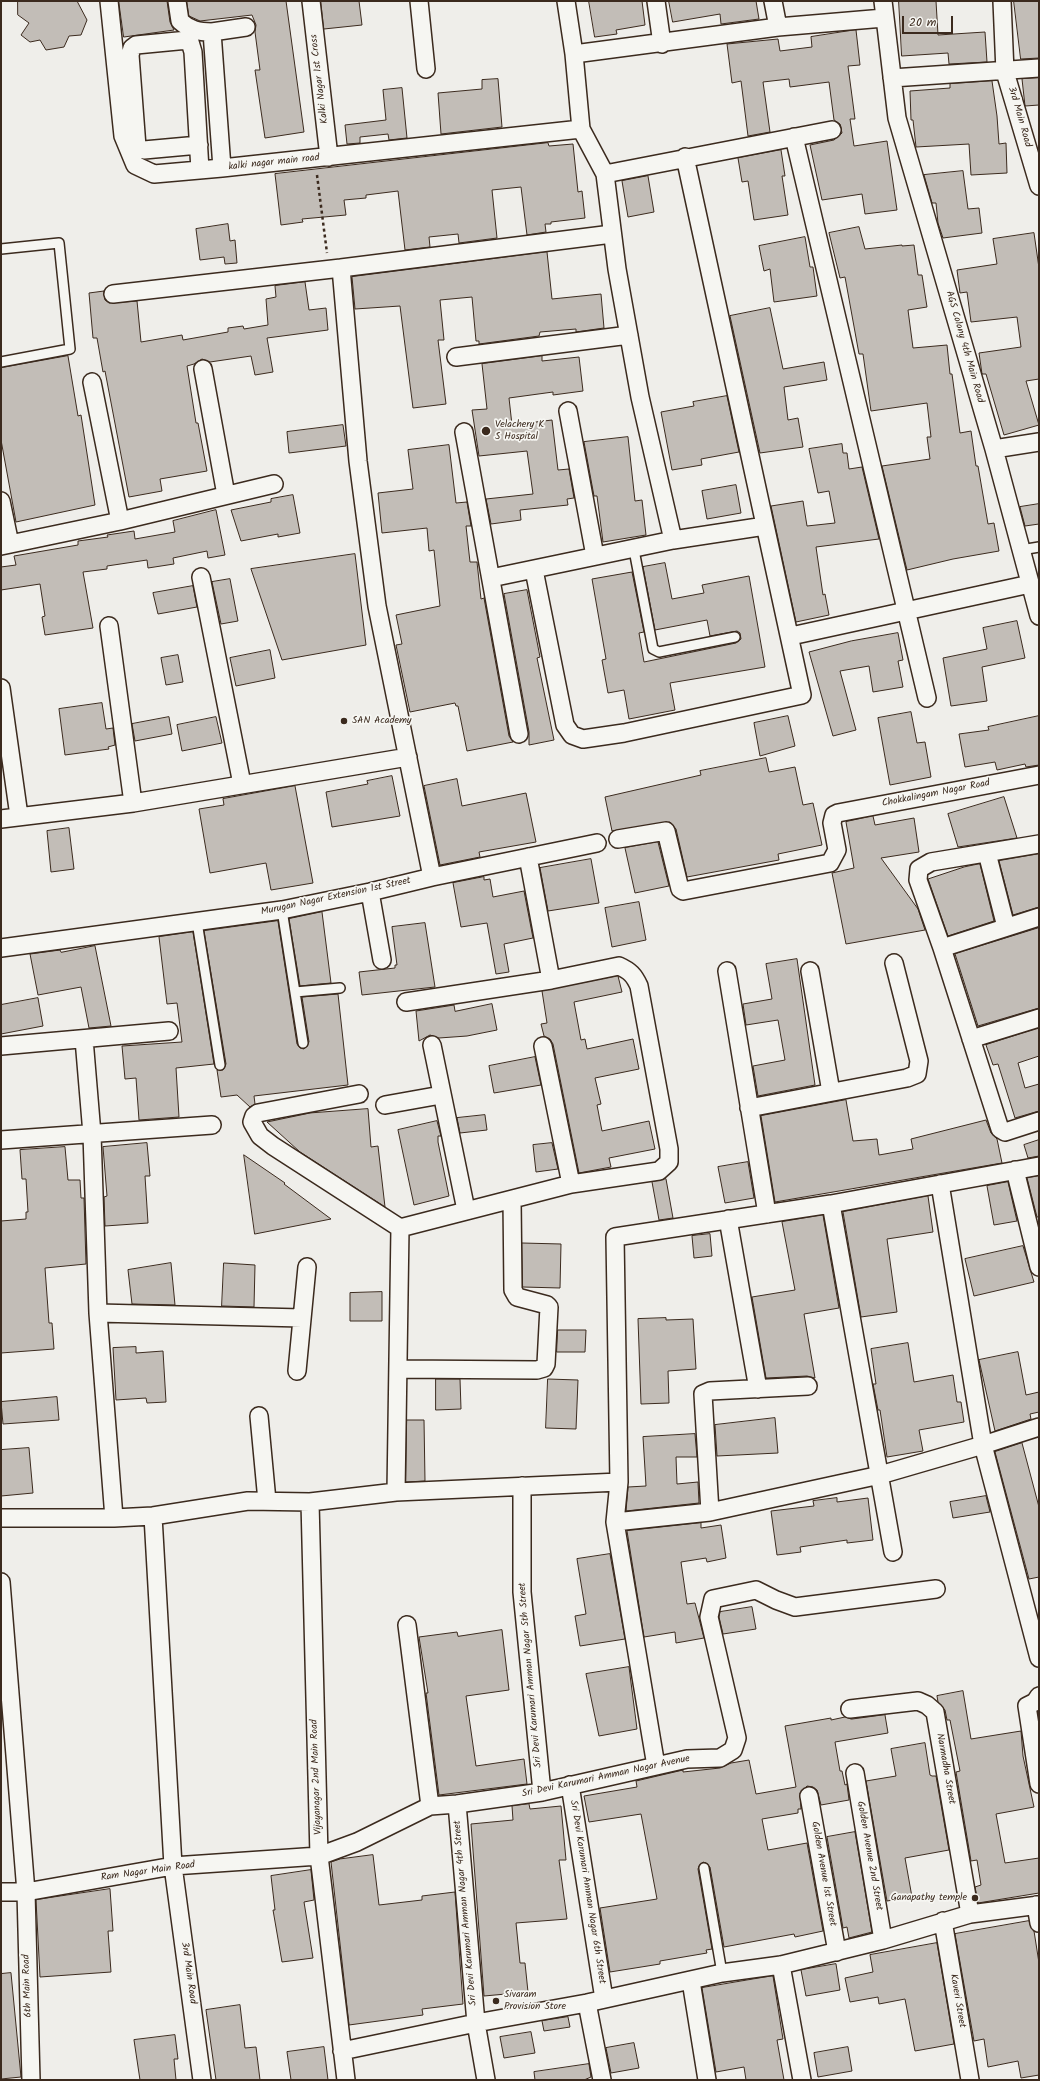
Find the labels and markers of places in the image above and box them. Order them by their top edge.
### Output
place label: Velachery K S Hospital [495,419,544,442]
marker: Velachery K S Hospital [480,425,492,437]
place label: SAN Academy [352,715,412,727]
marker: SAN Academy [339,716,349,726]
place label: Ganapathy temple [891,1892,967,1904]
marker: Ganapathy temple [970,1893,980,1903]
place label: Sivaram Provision Store [504,1989,566,2012]
marker: Sivaram Provision Store [491,1996,501,2006]

